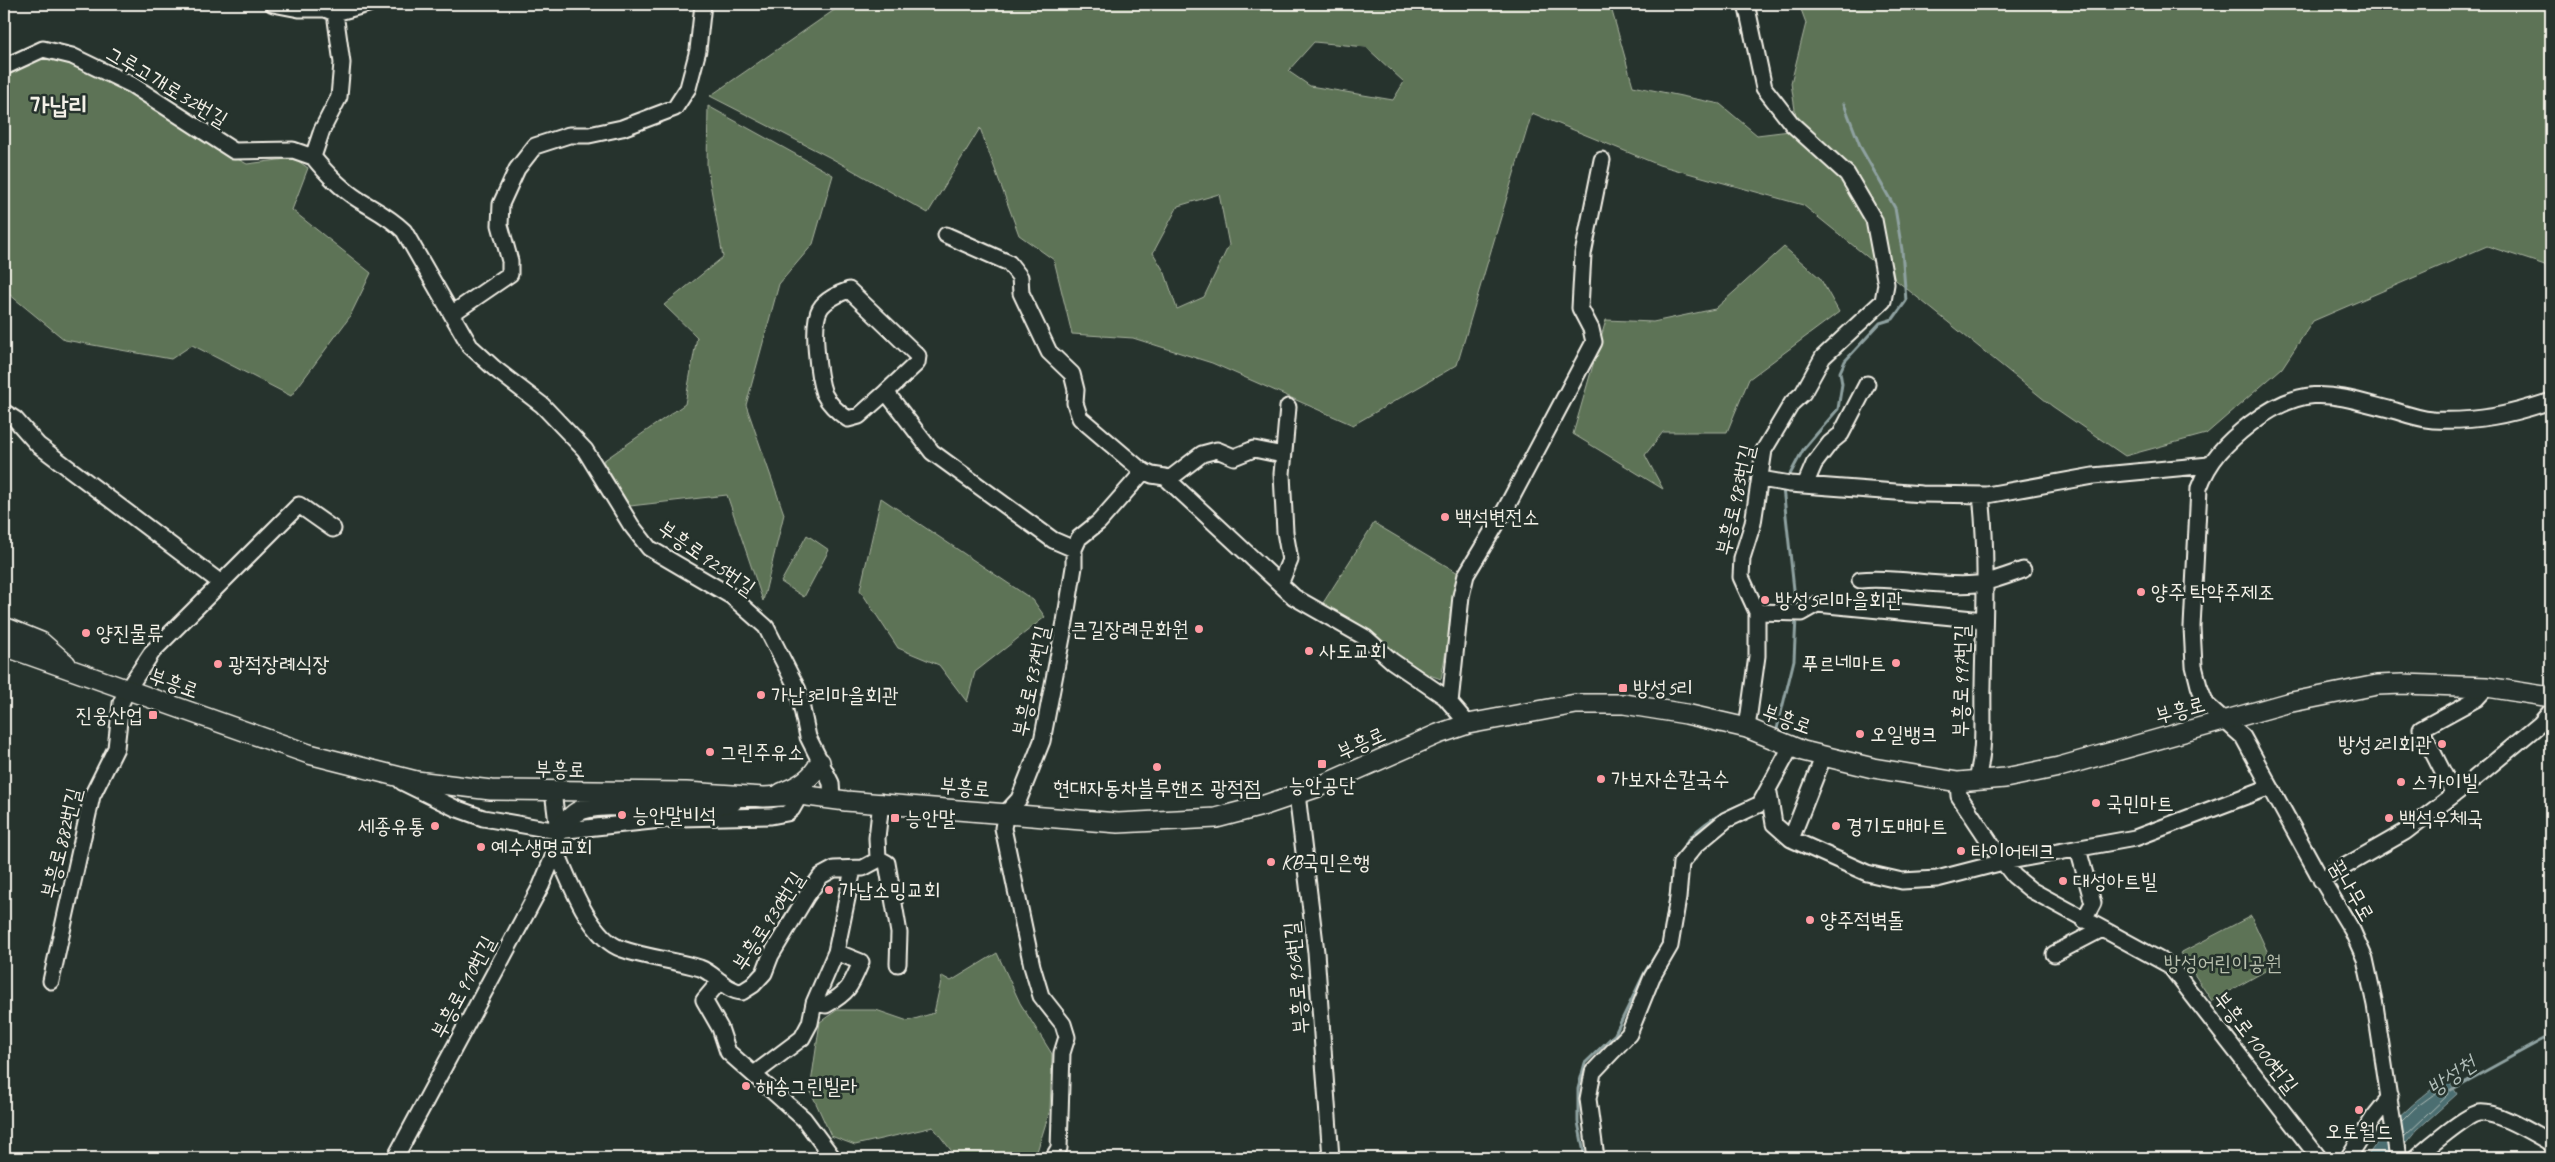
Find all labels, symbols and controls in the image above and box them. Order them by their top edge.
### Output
street label: 그루고개로32번길 [102,40,233,133]
district label: 가납리 [30,90,88,120]
street label: 부흥로983번길 [1710,442,1760,558]
place label: 백석변전소 [1455,504,1540,530]
marker: 백석변전소 [1439,511,1451,523]
street label: 부흥로925번길 [653,515,761,601]
place label: 양주 탁약주제조 [2151,579,2274,605]
marker: 양주 탁약주제조 [2135,586,2147,598]
place label: 방성5리마을회관 [1775,587,1903,613]
marker: 방성5리마을회관 [1759,594,1771,606]
place label: 큰길장례문화원 [1071,616,1189,642]
place label: 양진물류 [96,620,164,646]
street label: 부흥로937번길 [1007,623,1055,739]
marker: 큰길장례문화원 [1193,623,1205,635]
street label: 부흥로997번길 [1947,624,1975,738]
marker: 양진물류 [80,627,92,639]
place label: 사도교회 [1319,638,1387,664]
marker: 사도교회 [1303,645,1315,657]
place label: 푸르네마트 [1802,650,1886,676]
place label: 광적장례식장 [228,651,329,677]
marker: 푸르네마트 [1890,657,1902,669]
marker: 광적장례식장 [212,658,224,670]
street label: 부흥로 [146,662,202,704]
place label: 방성5리 [1633,675,1693,701]
place label: 가납3리마을회관 [771,682,899,708]
marker: 방성5리 [1617,682,1629,694]
marker: 가납3리마을회관 [755,689,767,701]
street label: 부흥로 [2152,691,2208,729]
street label: 부흥로 [1759,698,1815,740]
place label: 진웅산업 [75,702,143,728]
marker: 진웅산업 [147,709,159,721]
street label: 부흥로 [1333,721,1389,765]
place label: 오일뱅크 [1870,721,1938,747]
marker: 오일뱅크 [1854,728,1866,740]
place label: 방성2리회관 [2338,731,2432,757]
marker: 방성2리회관 [2436,738,2448,750]
place label: 그린주유소 [720,739,805,765]
marker: 그린주유소 [704,746,716,758]
street label: 부흥로 [534,756,586,782]
marker: 능안공단 [1316,758,1328,770]
marker: 현대자동차블루핸즈 광적점 [1151,761,1163,773]
place label: 가보자손칼국수 [1611,766,1729,792]
place label: 스카이빌 [2411,769,2479,795]
street label: 부흥로 [939,772,991,802]
place label: 능안공단 [1288,772,1356,798]
marker: 가보자손칼국수 [1595,773,1607,785]
place label: 현대자동차블루핸즈 광적점 [1053,775,1261,801]
marker: 스카이빌 [2395,776,2407,788]
street label: 부흥로882번길 [35,785,87,901]
place label: 국민마트 [2106,790,2174,816]
marker: 국민마트 [2090,797,2102,809]
place label: 능안말비석 [632,802,717,828]
place label: 능안말 [905,805,956,831]
place label: 백석우체국 [2399,805,2484,831]
marker: 능안말비석 [616,809,628,821]
marker: 능안말 [889,812,901,824]
marker: 백석우체국 [2383,812,2395,824]
place label: 세종유통 [357,813,425,839]
place label: 경기도매마트 [1846,813,1947,839]
marker: 세종유통 [429,820,441,832]
marker: 경기도매마트 [1830,820,1842,832]
place label: 예수생명교회 [491,834,592,860]
place label: 타이어테크 [1971,838,2056,864]
marker: 예수생명교회 [475,841,487,853]
marker: 타이어테크 [1955,845,1967,857]
place label: KB국민은행 [1281,849,1370,875]
street label: 꿈나무로 [2324,854,2380,926]
marker: KB국민은행 [1265,856,1277,868]
street label: 부흥로930번길 [726,867,810,975]
place label: 대성아트빌 [2073,868,2158,894]
marker: 대성아트빌 [2057,875,2069,887]
place label: 가납소밍교회 [839,877,940,903]
marker: 가납소밍교회 [823,884,835,896]
place label: 양주적벽돌 [1820,907,1905,933]
marker: 양주적벽돌 [1804,914,1816,926]
street label: 부흥로956번길 [1278,921,1314,1035]
street label: 부흥로910번길 [425,931,501,1043]
park label: 방성어린이공원 [2164,950,2282,976]
street label: 부흥로1000번길 [2208,986,2304,1098]
water label: 방성천 [2422,1048,2483,1102]
place label: 해송그린빌라 [756,1073,857,1099]
marker: 해송그린빌라 [740,1080,752,1092]
marker: 오토월드 [2353,1104,2365,1116]
place label: 오토월드 [2325,1118,2393,1144]

